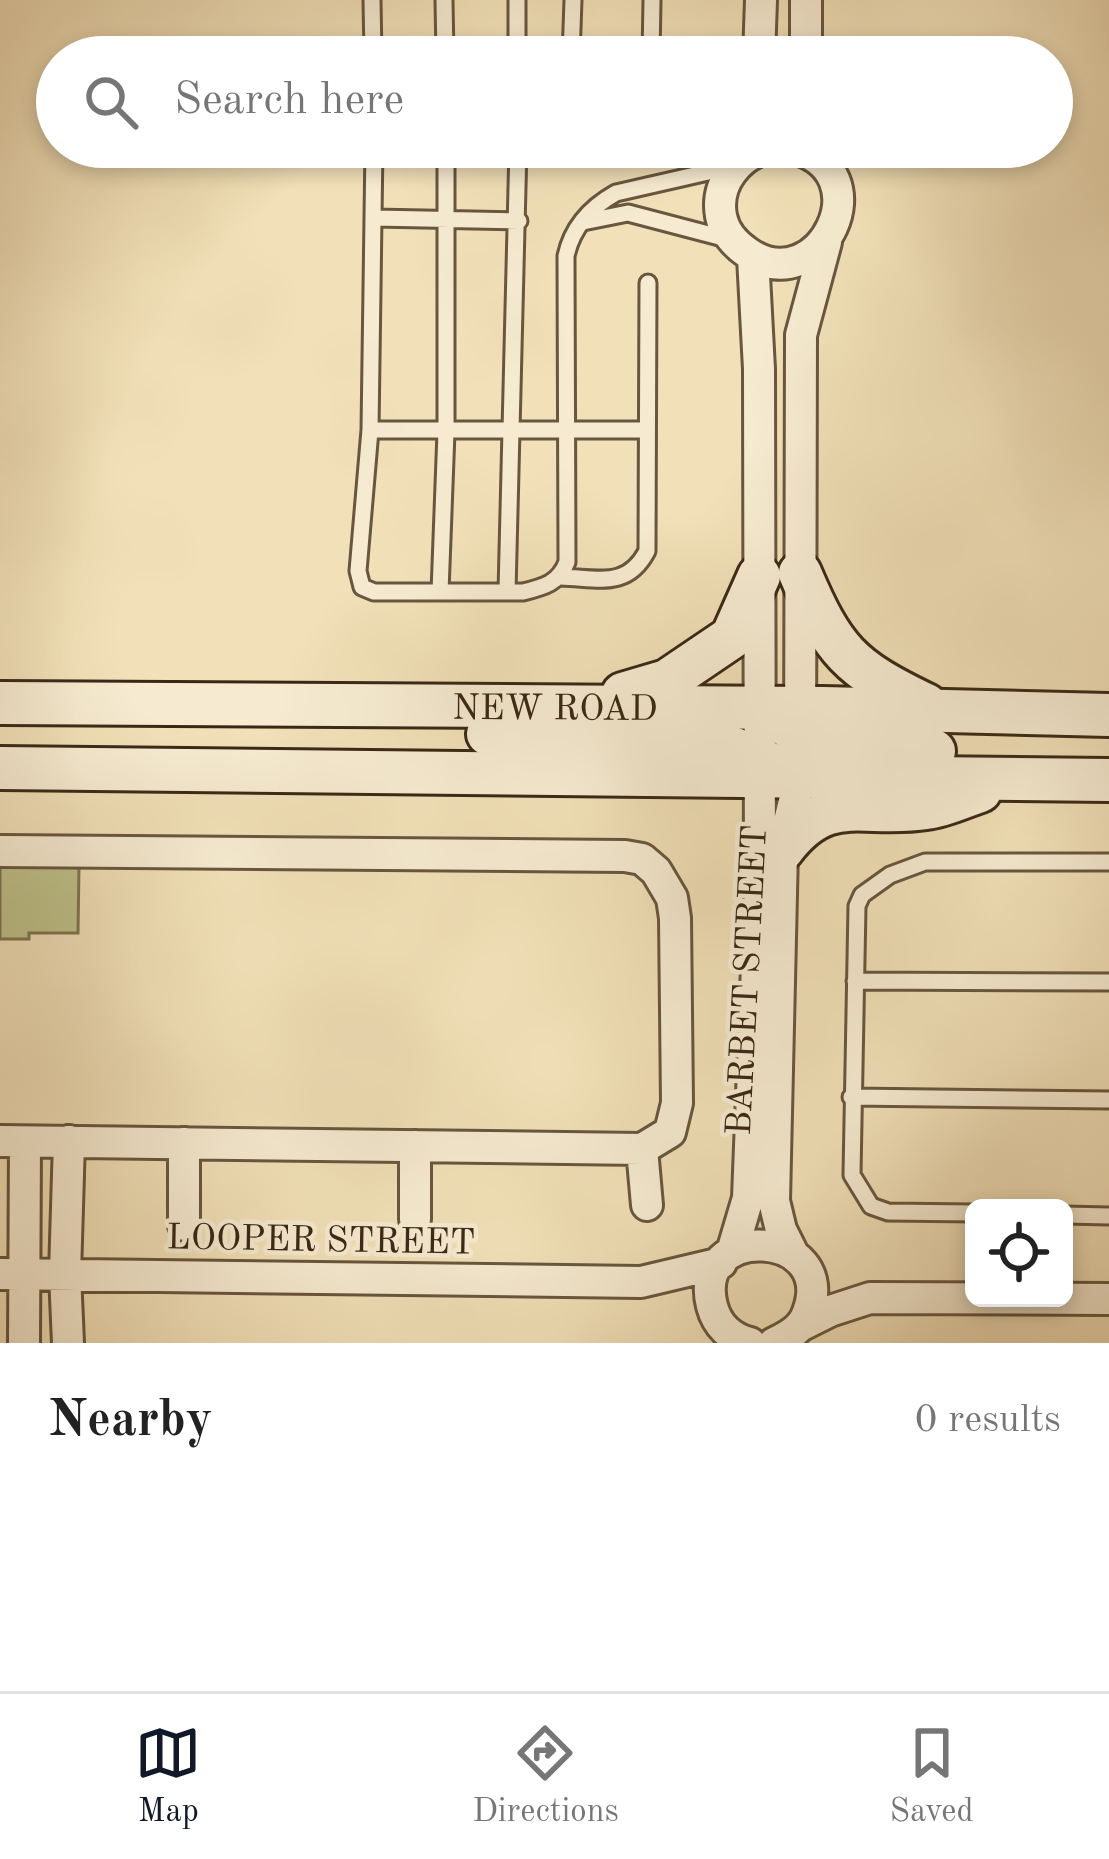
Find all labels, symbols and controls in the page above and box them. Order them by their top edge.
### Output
search box [36,36,1073,168]
icon: search [78,69,144,135]
text: Search here [174,79,404,124]
street label: NEW ROAD [452,692,658,729]
street label: BARBET STREET [723,824,775,1137]
map controls [965,1199,1073,1307]
button: locate [965,1199,1073,1307]
street label: LOOPER STREET [166,1221,476,1263]
text: Nearby [48,1396,213,1447]
text: 0 results [915,1401,1061,1440]
tab: Map [135,1720,201,1833]
tab: Directions [472,1720,619,1833]
tab: Saved [890,1720,974,1833]

